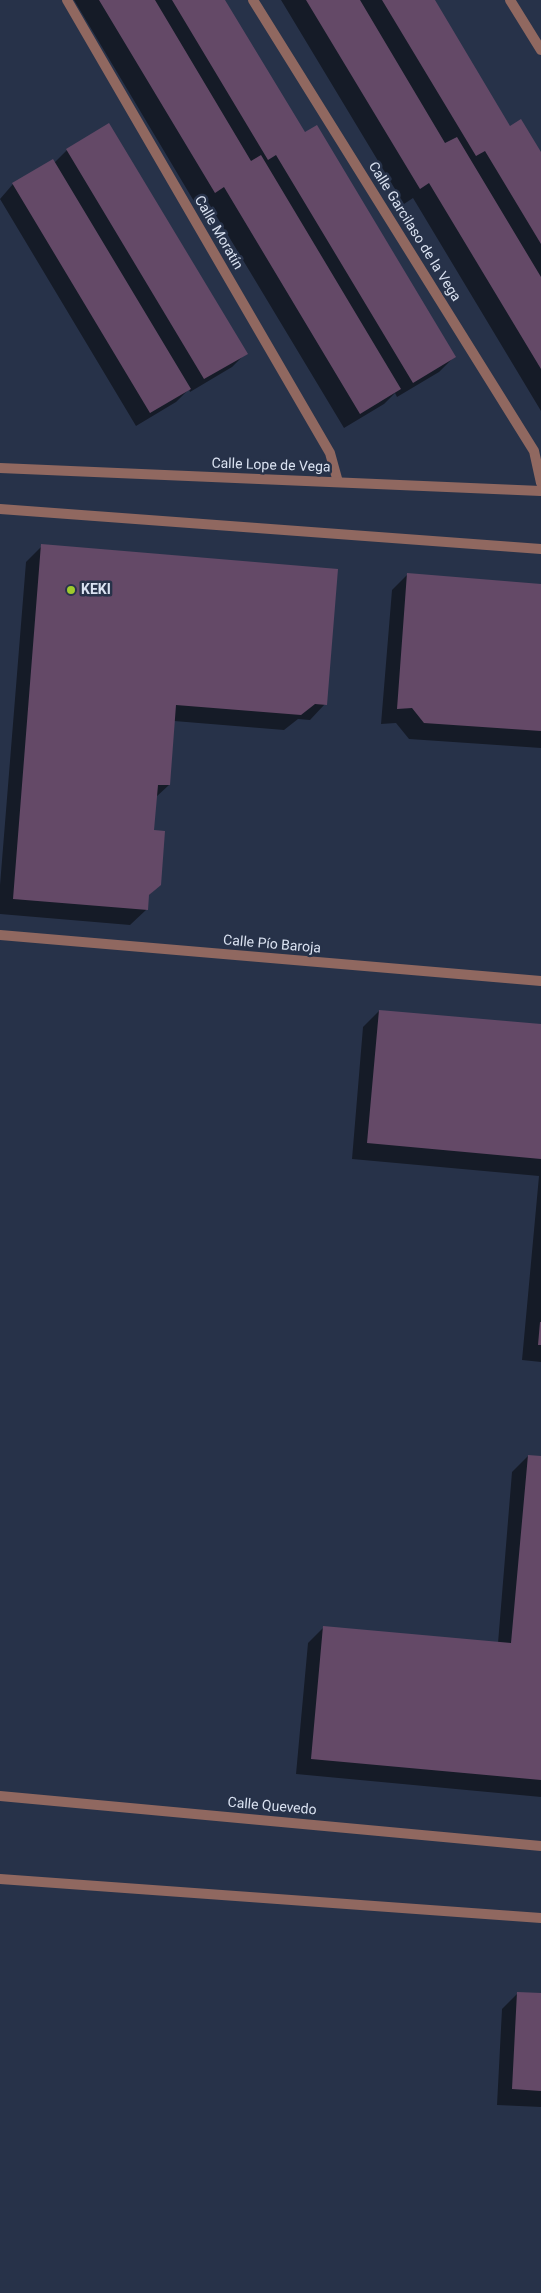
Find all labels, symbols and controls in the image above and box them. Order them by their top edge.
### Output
street label: Calle Garcilaso de la Vega [364,159,464,305]
street label: Calle Moratín [190,193,246,273]
street label: Calle Lope de Vega [211,456,331,476]
place label: KEKI [81,582,111,598]
marker: KEKI [65,584,77,596]
street label: Calle Pío Baroja [222,932,322,958]
street label: Calle Quevedo [227,1795,317,1819]

